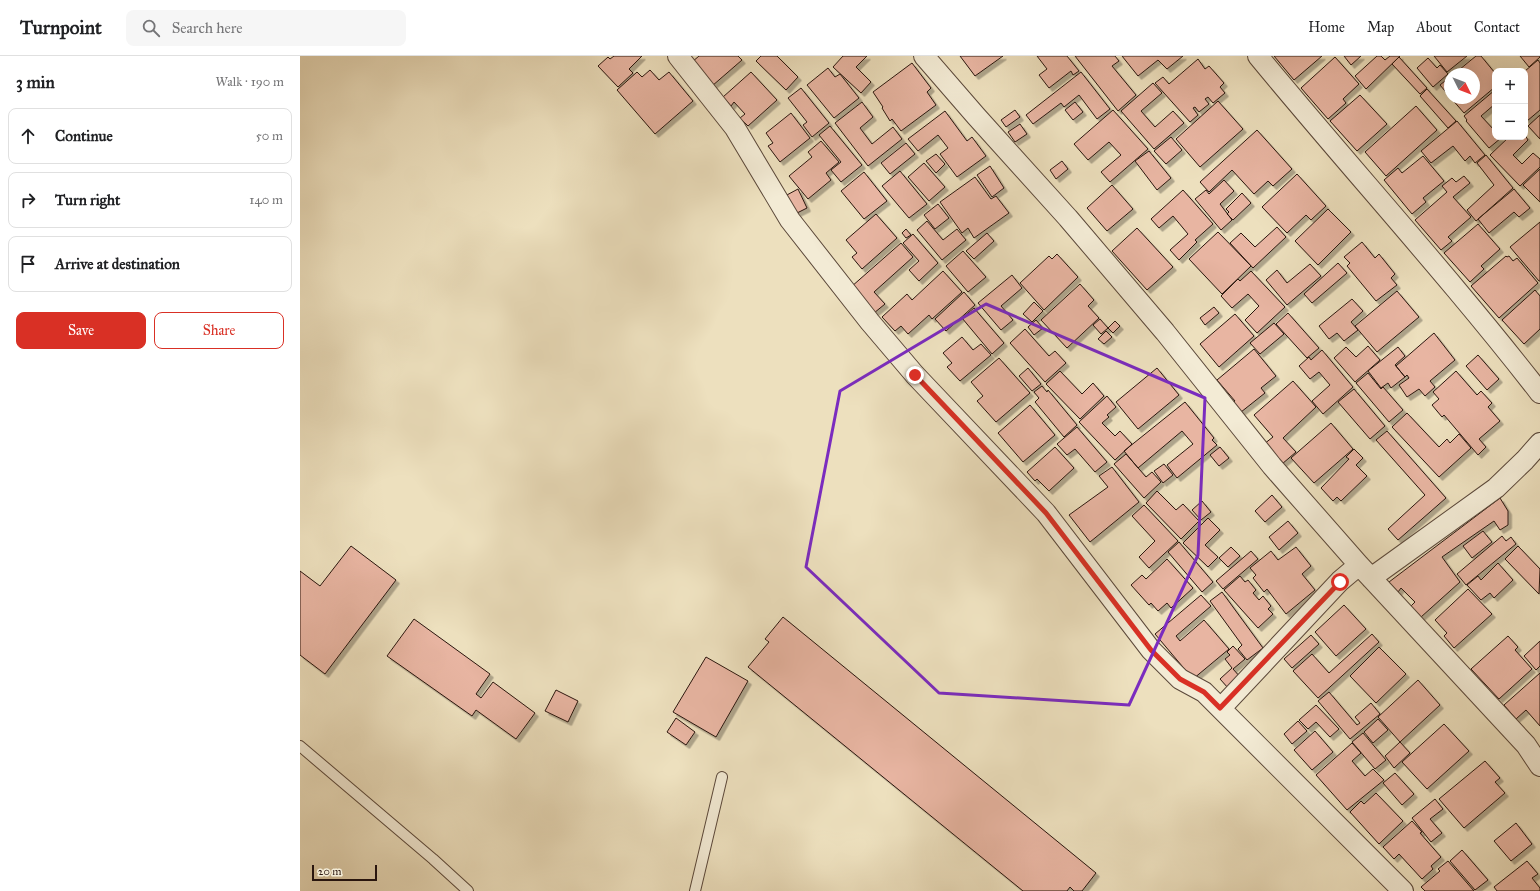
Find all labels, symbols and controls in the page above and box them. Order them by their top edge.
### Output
search box [126,10,406,46]
text: Turnpoint [20,16,102,39]
icon: search [140,17,162,39]
text: Search here [172,19,243,37]
text: Home [1308,19,1345,36]
text: Map [1367,19,1394,36]
text: About [1416,19,1452,36]
text: Contact [1474,19,1520,36]
north arrow [1444,68,1480,104]
map controls [1492,68,1528,140]
button: + [1492,68,1528,104]
text: 3 min [16,72,55,93]
text: Walk · 190 m [215,74,284,90]
button: − [1492,104,1528,140]
icon: ahead [17,125,39,147]
text: Continue [55,127,113,145]
text: 50 m [256,128,283,144]
icon: right [17,189,39,211]
text: Turn right [55,191,120,209]
text: 140 m [249,192,283,208]
icon: arrive [17,253,39,275]
text: Arrive at destination [55,255,180,273]
button: Save [16,312,146,349]
button: Share [154,312,284,349]
route end [906,366,924,384]
route start [1331,573,1349,591]
scale bar [312,863,377,882]
text: 20 m [318,865,341,878]

